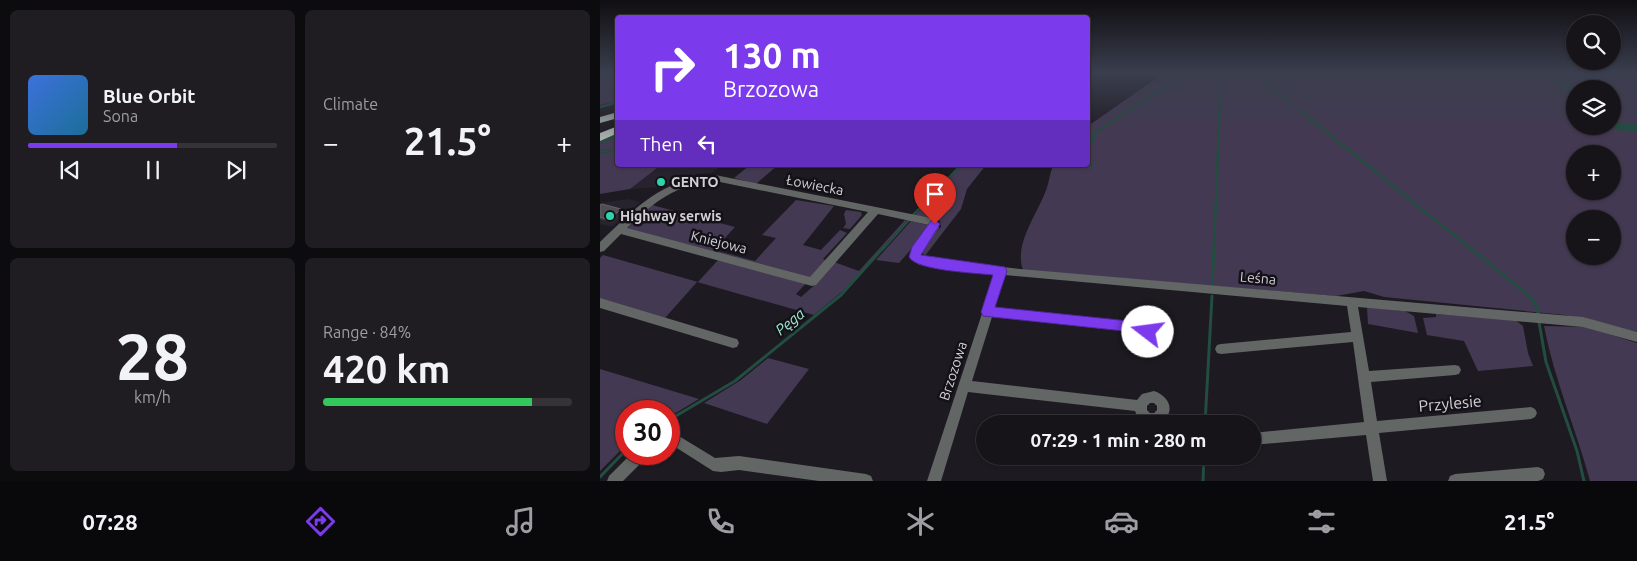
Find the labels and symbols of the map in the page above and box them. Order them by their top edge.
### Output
street label: Łowiecka [785,172,845,198]
pin [914,173,956,224]
place label: GENTO [671,174,719,190]
marker: GENTO [655,176,667,188]
place label: Highway serwis [620,208,722,224]
marker: Highway serwis [604,210,616,222]
street label: Kniejowa [689,227,749,257]
street label: Leśna [1239,268,1277,288]
water label: Pęga [772,305,808,338]
position arrow [1121,305,1173,357]
street label: Brzozowa [936,339,970,403]
street label: Przylesie [1418,391,1482,415]
speed limit sign: 30 [615,400,680,465]

